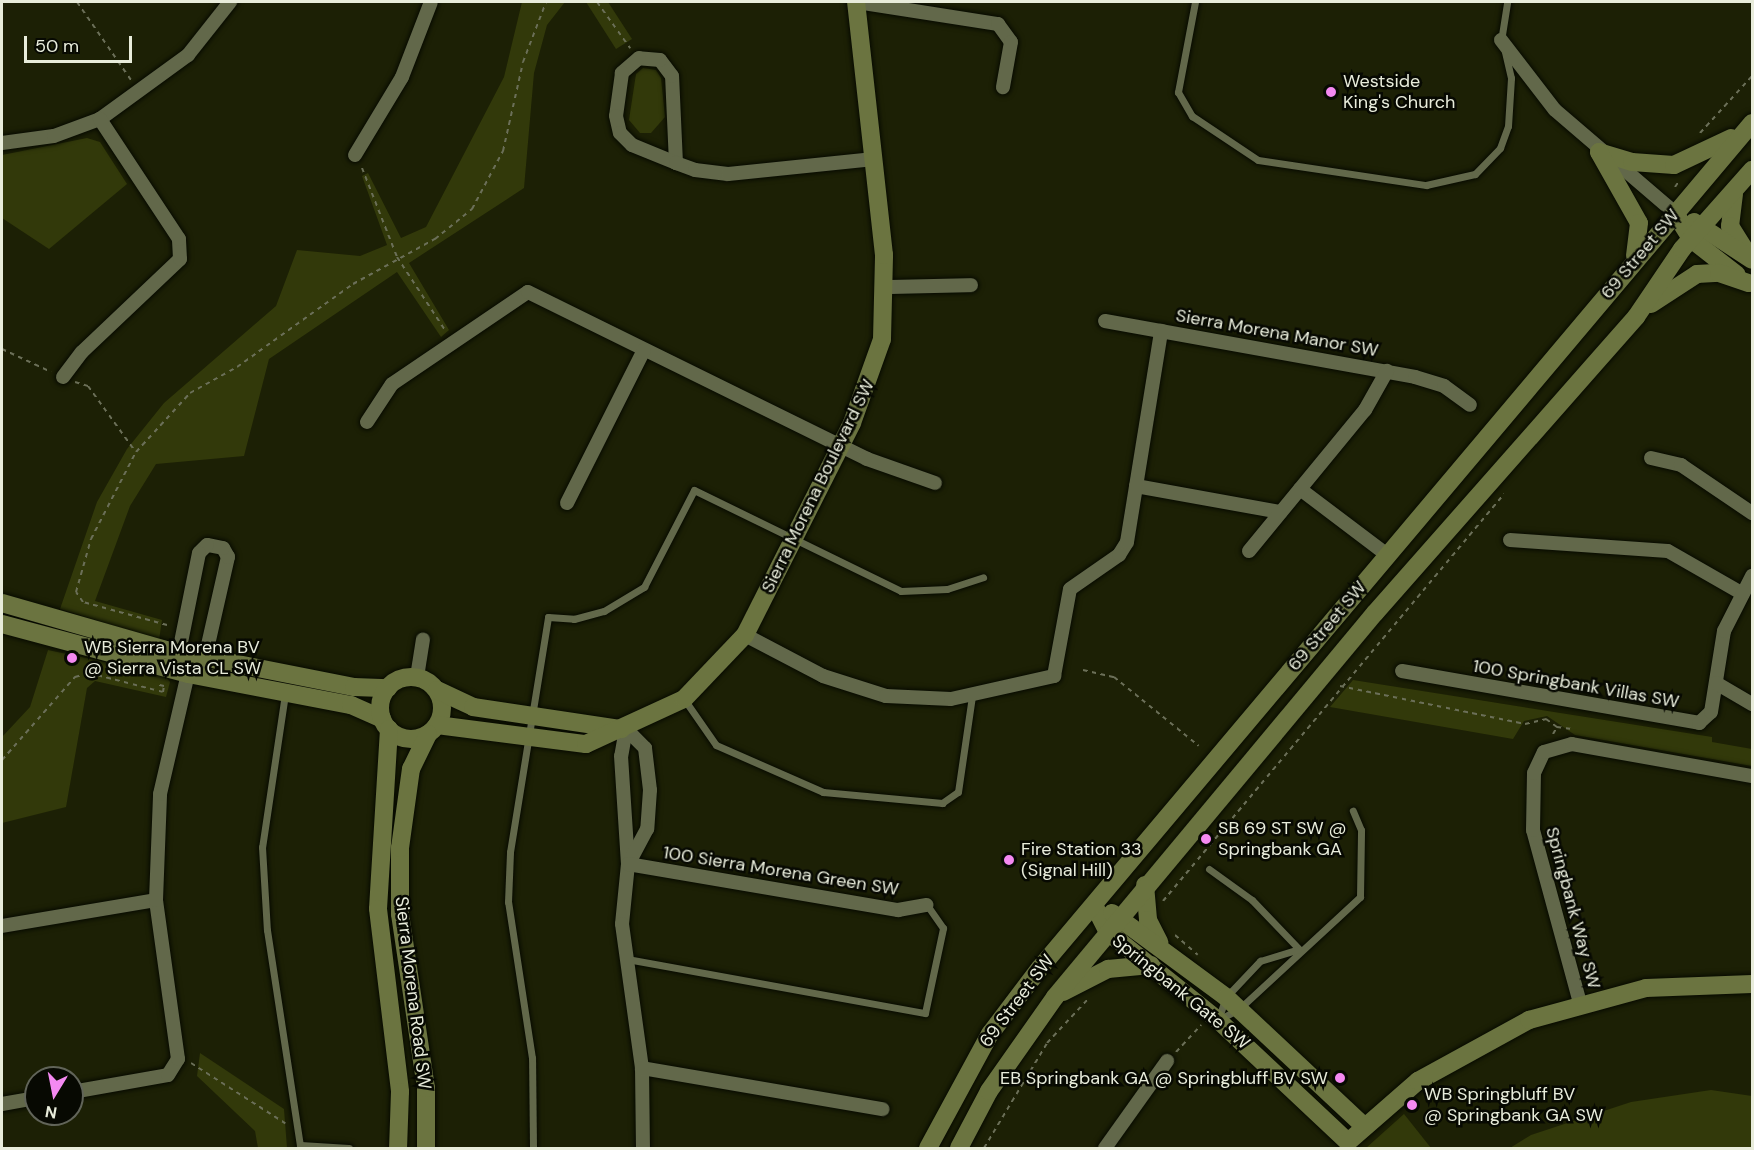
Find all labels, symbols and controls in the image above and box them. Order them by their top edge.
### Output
scale bar [27,24,135,62]
text: 50 m [35,34,79,58]
place label: Westside King's Church [1343,71,1455,113]
marker: Westside King's Church [1324,85,1338,99]
street label: 69 Street SW [1596,205,1684,303]
street label: Sierra Morena Manor SW [1174,305,1380,361]
street label: Sierra Morena Boulevard SW [757,376,879,596]
street label: 69 Street SW [1283,577,1371,675]
place label: WB Sierra Morena BV @ Sierra Vista CL SW [84,637,261,680]
marker: WB Sierra Morena BV @ Sierra Vista CL SW [65,651,79,665]
street label: 100 Springbank Villas SW [1471,655,1681,713]
place label: SB 69 ST SW @ Springbank GA [1218,818,1347,860]
street label: Springbank Way SW [1541,825,1605,991]
marker: SB 69 ST SW @ Springbank GA [1199,832,1213,846]
place label: Fire Station 33 (Signal Hill) [1021,839,1142,882]
street label: 100 Sierra Morena Green SW [662,842,900,900]
marker: Fire Station 33 (Signal Hill) [1002,853,1016,867]
street label: Sierra Morena Road SW [390,895,436,1091]
street label: Springbank Gate SW [1108,930,1254,1054]
street label: 69 Street SW [975,950,1059,1052]
north arrow [24,1066,84,1126]
place label: EB Springbank GA @ Springbluff BV SW [1000,1067,1328,1089]
marker: EB Springbank GA @ Springbluff BV SW [1333,1071,1347,1085]
place label: WB Springbluff BV @ Springbank GA SW [1424,1084,1603,1126]
marker: WB Springbluff BV @ Springbank GA SW [1405,1098,1419,1112]
text: N [44,1101,59,1124]

